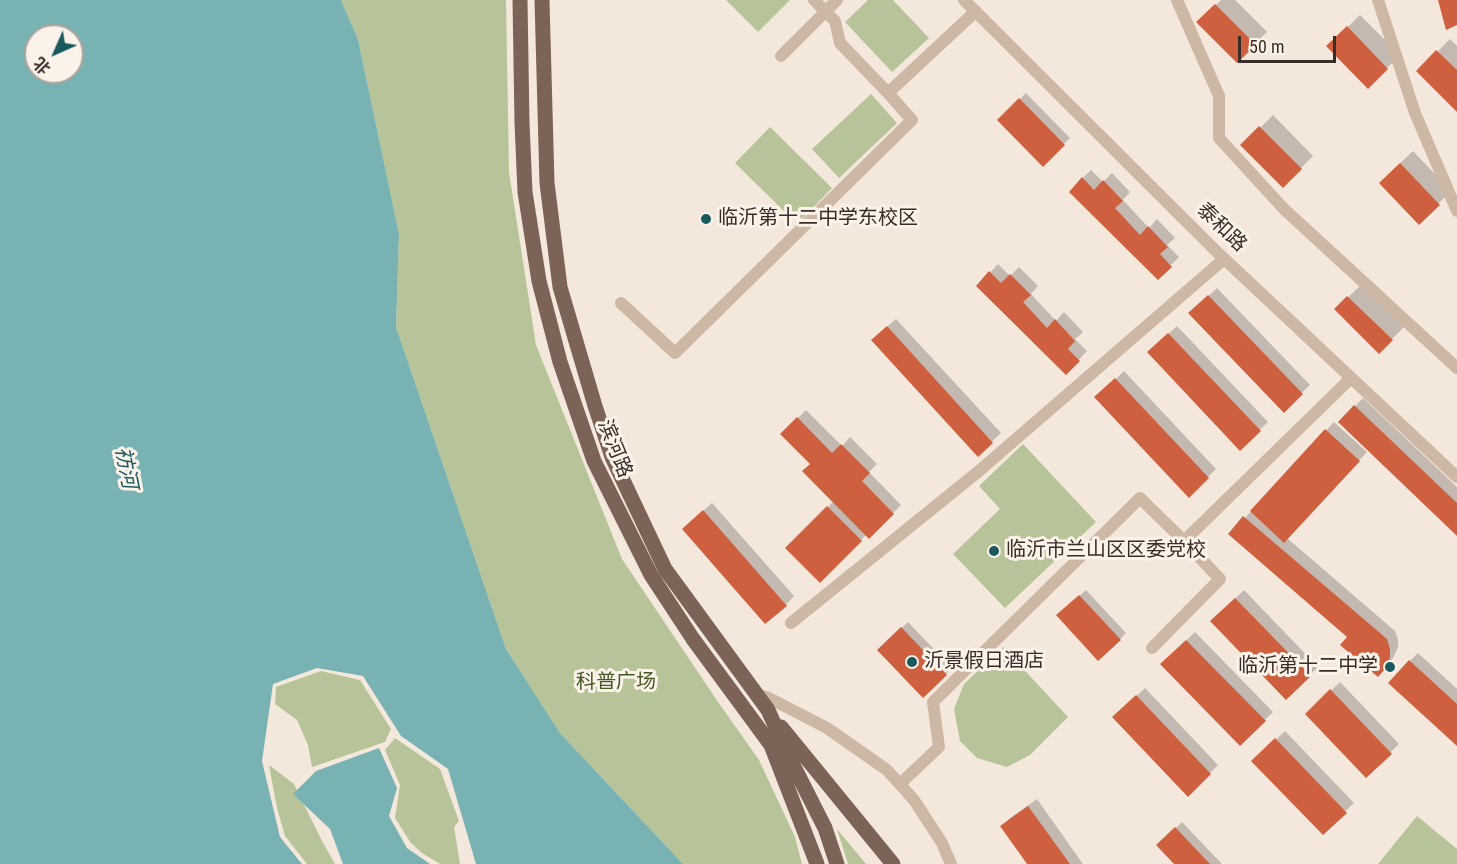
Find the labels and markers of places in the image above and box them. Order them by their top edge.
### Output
place label: 临沂第十二中学东校区 [718,207,918,231]
marker: 临沂第十二中学东校区 [699,212,713,226]
place label: 临沂市兰山区区委党校 [1006,539,1206,563]
marker: 临沂市兰山区区委党校 [987,544,1001,558]
place label: 沂景假日酒店 [924,650,1044,674]
marker: 沂景假日酒店 [905,655,919,669]
place label: 临沂第十二中学 [1238,655,1378,679]
marker: 临沂第十二中学 [1383,660,1397,674]

